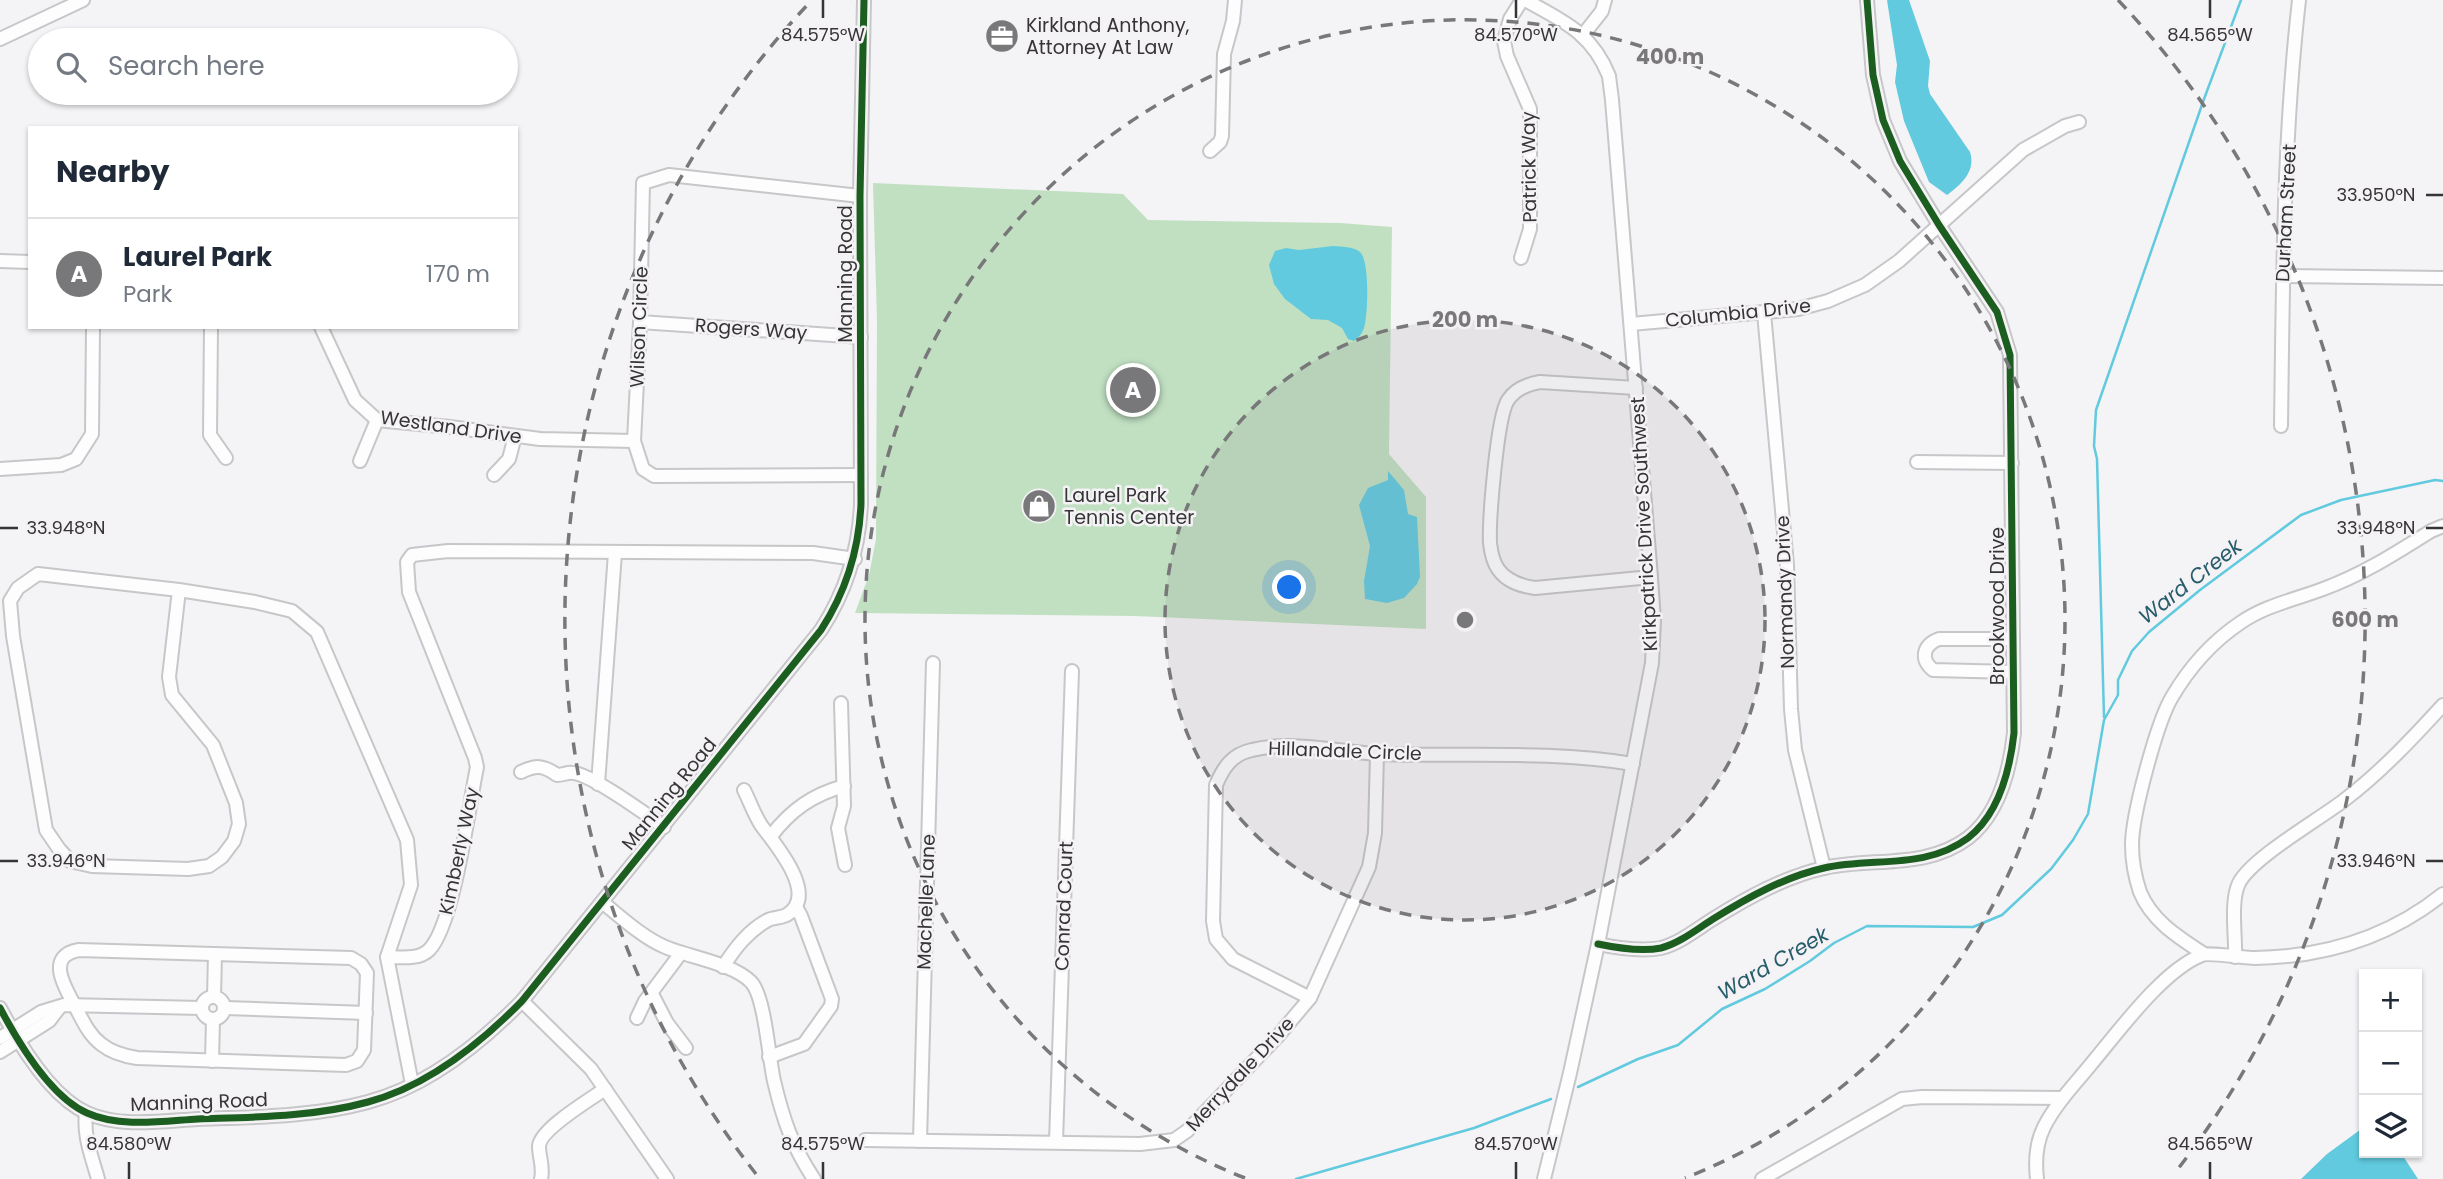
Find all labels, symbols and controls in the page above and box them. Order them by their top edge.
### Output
place label: Kirkland Anthony, Attorney At Law [1026,12,1190,61]
office icon: Kirkland Anthony, Attorney At Law [983,17,1021,55]
text: 84.575°W [781,22,865,47]
text: 84.570°W [1474,22,1558,47]
text: 84.565°W [2167,22,2253,47]
search box [28,28,518,105]
text: 400 m [1636,42,1704,71]
icon: search [52,48,90,86]
text: Search here [108,48,265,84]
street label: Patrick Way [1515,111,1543,223]
street label: Durham Street [2269,143,2303,283]
text: Nearby [56,150,170,193]
text: 33.950°N [2337,182,2415,207]
street label: Manning Road [832,205,859,343]
text: Laurel Park [123,239,272,275]
text: A [71,258,87,290]
text: 170 m [426,258,490,290]
street label: Wilson Circle [623,266,655,388]
text: Park [123,278,172,310]
street label: Columbia Drive [1664,292,1812,334]
text: 200 m [1432,305,1498,334]
street label: Rogers Way [694,312,808,346]
pin: A [1110,364,1156,416]
street label: Kirkpatrick Drive Southwest [1624,396,1664,652]
street label: Westland Drive [379,404,523,450]
place label: Laurel Park Tennis Center [1064,482,1194,531]
shop icon: Laurel Park Tennis Center [1020,487,1058,525]
text: 33.948°N [26,515,106,540]
street label: Normandy Drive [1769,515,1801,669]
text: 33.948°N [2336,515,2416,540]
street label: Brookwood Drive [1984,527,2011,685]
water label: Ward Creek [2132,531,2249,631]
your location [1272,570,1306,604]
text: 600 m [2331,605,2399,634]
centre of rings [1453,608,1477,632]
street label: Manning Road [615,732,723,856]
street label: Hillandale Circle [1268,735,1422,767]
street label: Kimberly Way [432,784,486,917]
street label: Machelle Lane [910,834,942,970]
street label: Conrad Court [1048,841,1080,971]
text: 33.946°N [26,848,106,873]
text: 33.946°N [2336,848,2416,873]
water label: Ward Creek [1712,919,1835,1007]
map controls [2359,969,2422,1158]
button: + [2359,969,2422,1032]
street label: Merrydale Drive [1180,1011,1300,1137]
button: − [2359,1032,2422,1095]
street label: Manning Road [130,1086,268,1118]
button: layers [2359,1095,2422,1158]
text: 84.580°W [86,1131,172,1156]
text: 84.575°W [781,1131,865,1156]
text: 84.570°W [1474,1131,1558,1156]
text: 84.565°W [2167,1131,2253,1156]

